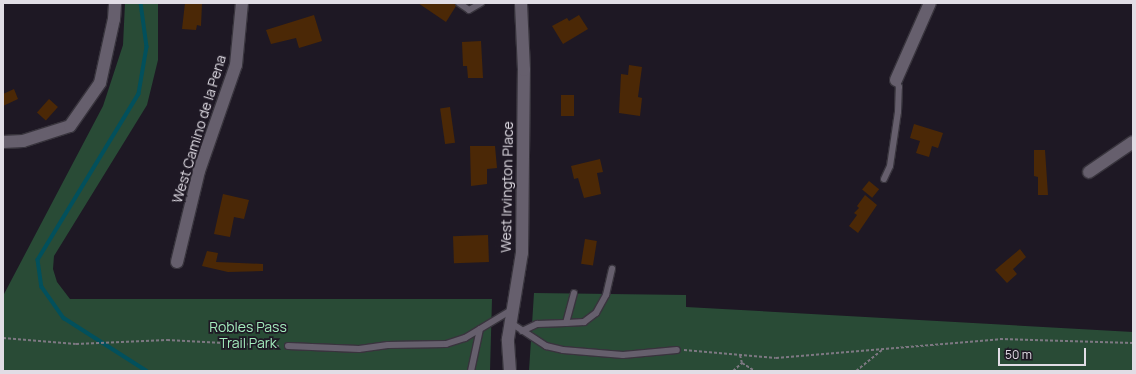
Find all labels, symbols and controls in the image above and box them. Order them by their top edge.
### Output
street label: West Camino de la Pena [168,53,230,205]
street label: West Irvington Place [497,121,517,253]
park label: Robles Pass Trail Park [209,319,287,352]
scale bar [1000,340,1088,366]
text: 50 m [1005,346,1032,363]

